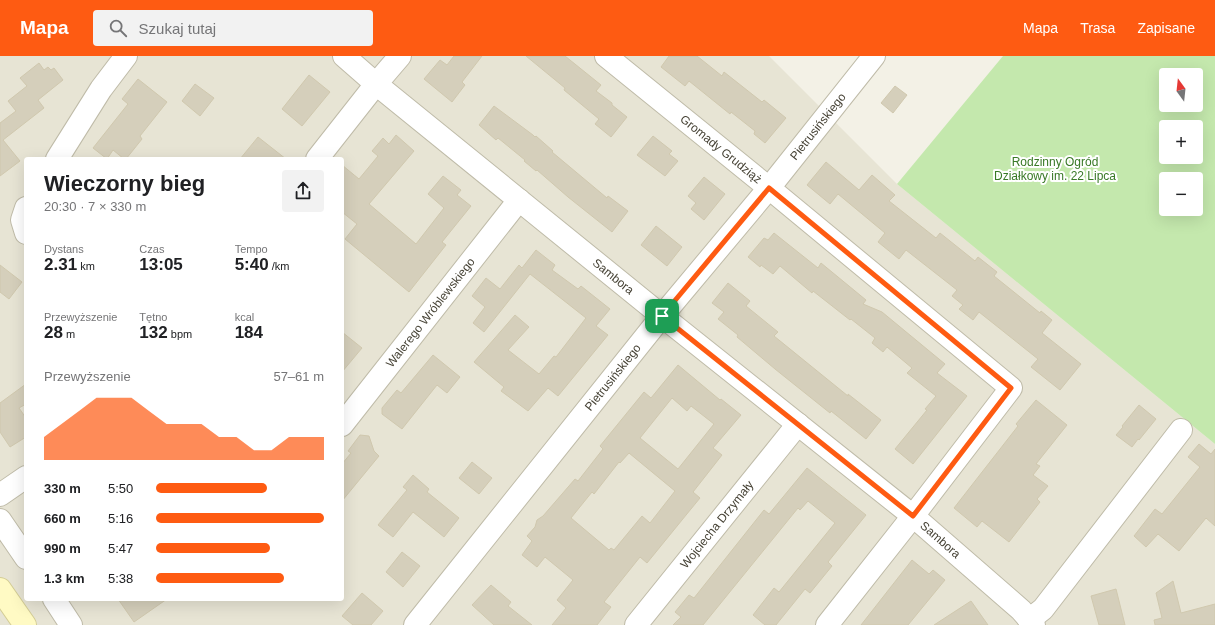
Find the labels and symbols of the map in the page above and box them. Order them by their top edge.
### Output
north arrow [1159,68,1203,112]
street label: Pietrusińskiego [787,90,849,163]
street label: Gromady Grudziąż [677,112,765,186]
park label: Rodzinny Ogród Działkowy im. 22 Lipca [994,155,1116,183]
street label: Walerego Wróblewskiego [383,255,478,370]
street label: Sambora [590,256,637,297]
pin [645,299,679,333]
street label: Pietrusińskiego [582,341,644,414]
street label: Wojciecha Drzymały [677,478,756,571]
street label: Sambora [917,519,964,561]

